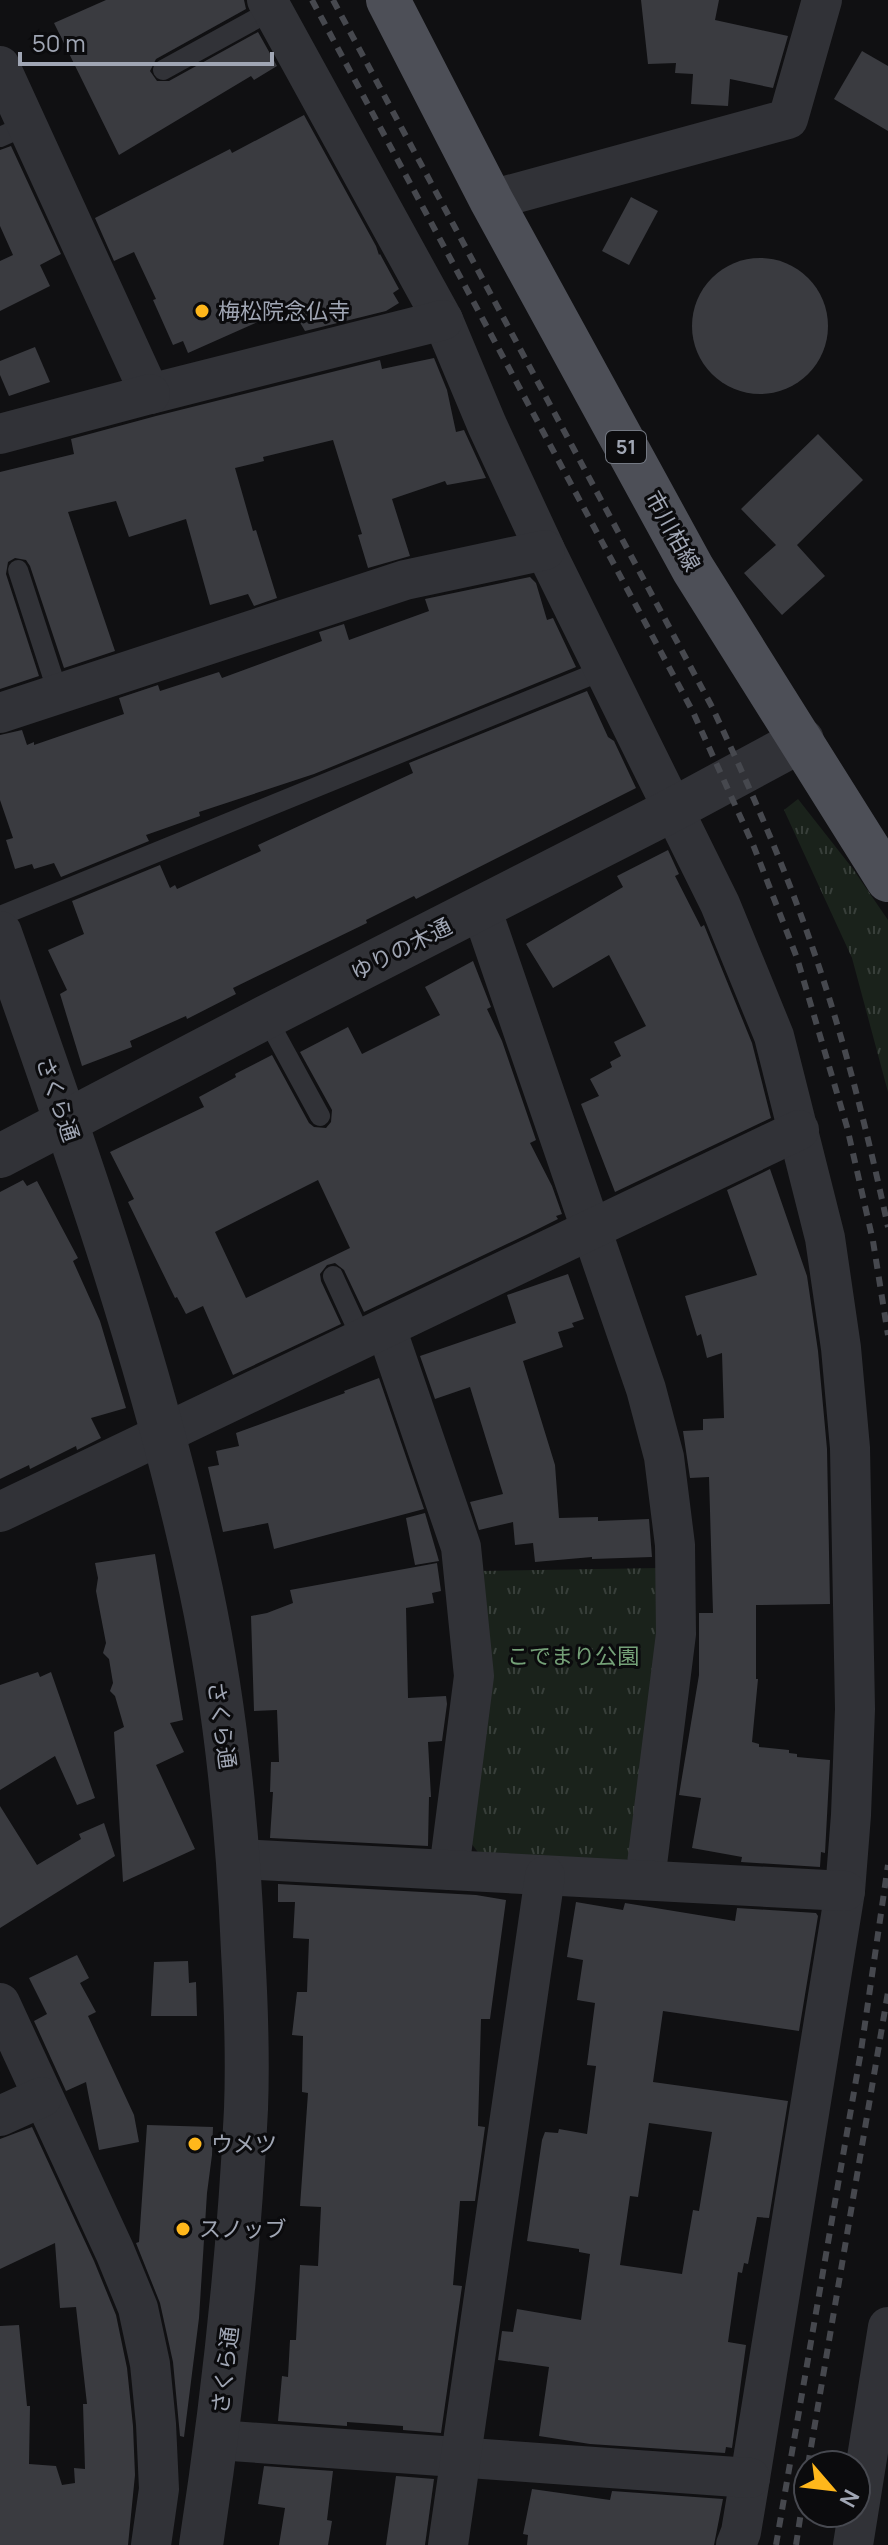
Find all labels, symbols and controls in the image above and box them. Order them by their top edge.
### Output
scale bar [20,16,272,66]
text: 50 m [32,26,86,59]
place label: 梅松院念仏寺 [218,296,350,326]
marker: 梅松院念仏寺 [193,302,211,320]
road number: 51 [606,431,646,463]
street label: 市川柏線 [639,485,707,577]
street label: ゆりの木通 [345,911,457,987]
street label: さくら通 [29,1053,87,1145]
park label: こでまり公園 [507,1641,639,1671]
street label: さくら通 [201,1679,243,1771]
place label: ウメツ [211,2129,277,2159]
marker: ウメツ [186,2135,204,2153]
place label: スノッブ [199,2214,287,2244]
marker: スノッブ [174,2220,192,2238]
street label: さくら通 [205,2324,245,2416]
north arrow [792,2449,872,2529]
text: N [833,2484,867,2512]

